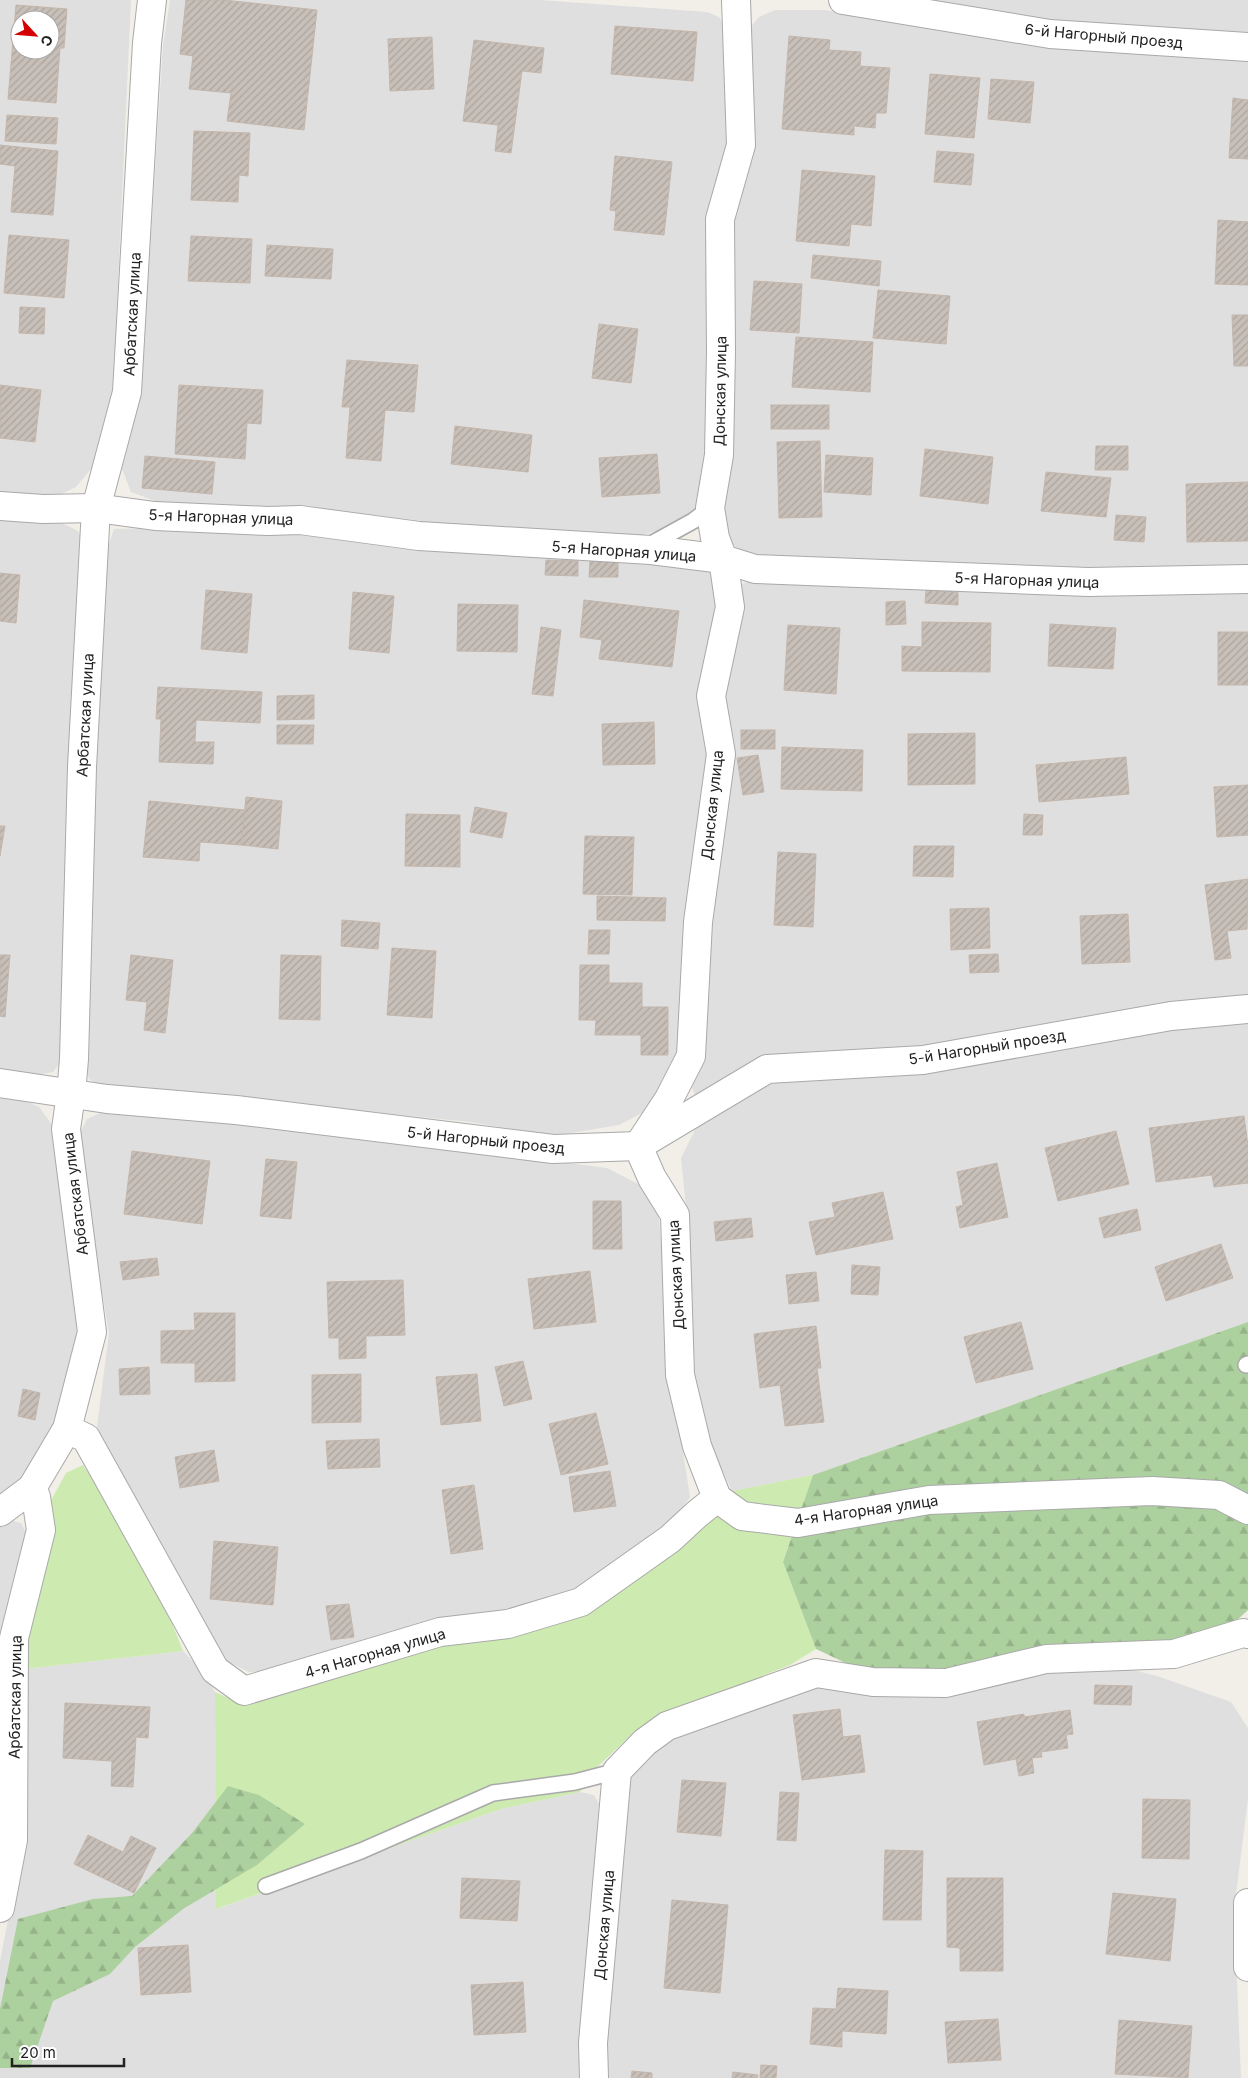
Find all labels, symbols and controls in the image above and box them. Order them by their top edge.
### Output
north arrow [10,10,60,60]
street label: 6-й Нагорный проезд [1024,20,1184,52]
text: С [37,33,57,49]
street label: Арбатская улица [119,252,145,376]
street label: Донская улица [710,336,730,446]
street label: 5-я Нагорная улица [148,505,294,529]
street label: 5-я Нагорная улица [551,536,697,566]
street label: 5-я Нагорная улица [954,568,1100,592]
street label: Арбатская улица [72,653,98,777]
street label: Донская улица [697,749,727,861]
street label: 5-й Нагорный проезд [907,1025,1067,1069]
street label: 5-й Нагорный проезд [406,1122,566,1158]
street label: Арбатская улица [58,1131,92,1257]
street label: Донская улица [664,1219,688,1331]
street label: 4-я Нагорная улица [793,1490,939,1530]
street label: 4-я Нагорная улица [302,1624,448,1682]
street label: Арбатская улица [4,1635,26,1759]
street label: Донская улица [590,1869,618,1981]
scale bar [12,2036,125,2068]
text: 20 m [20,2043,56,2062]

